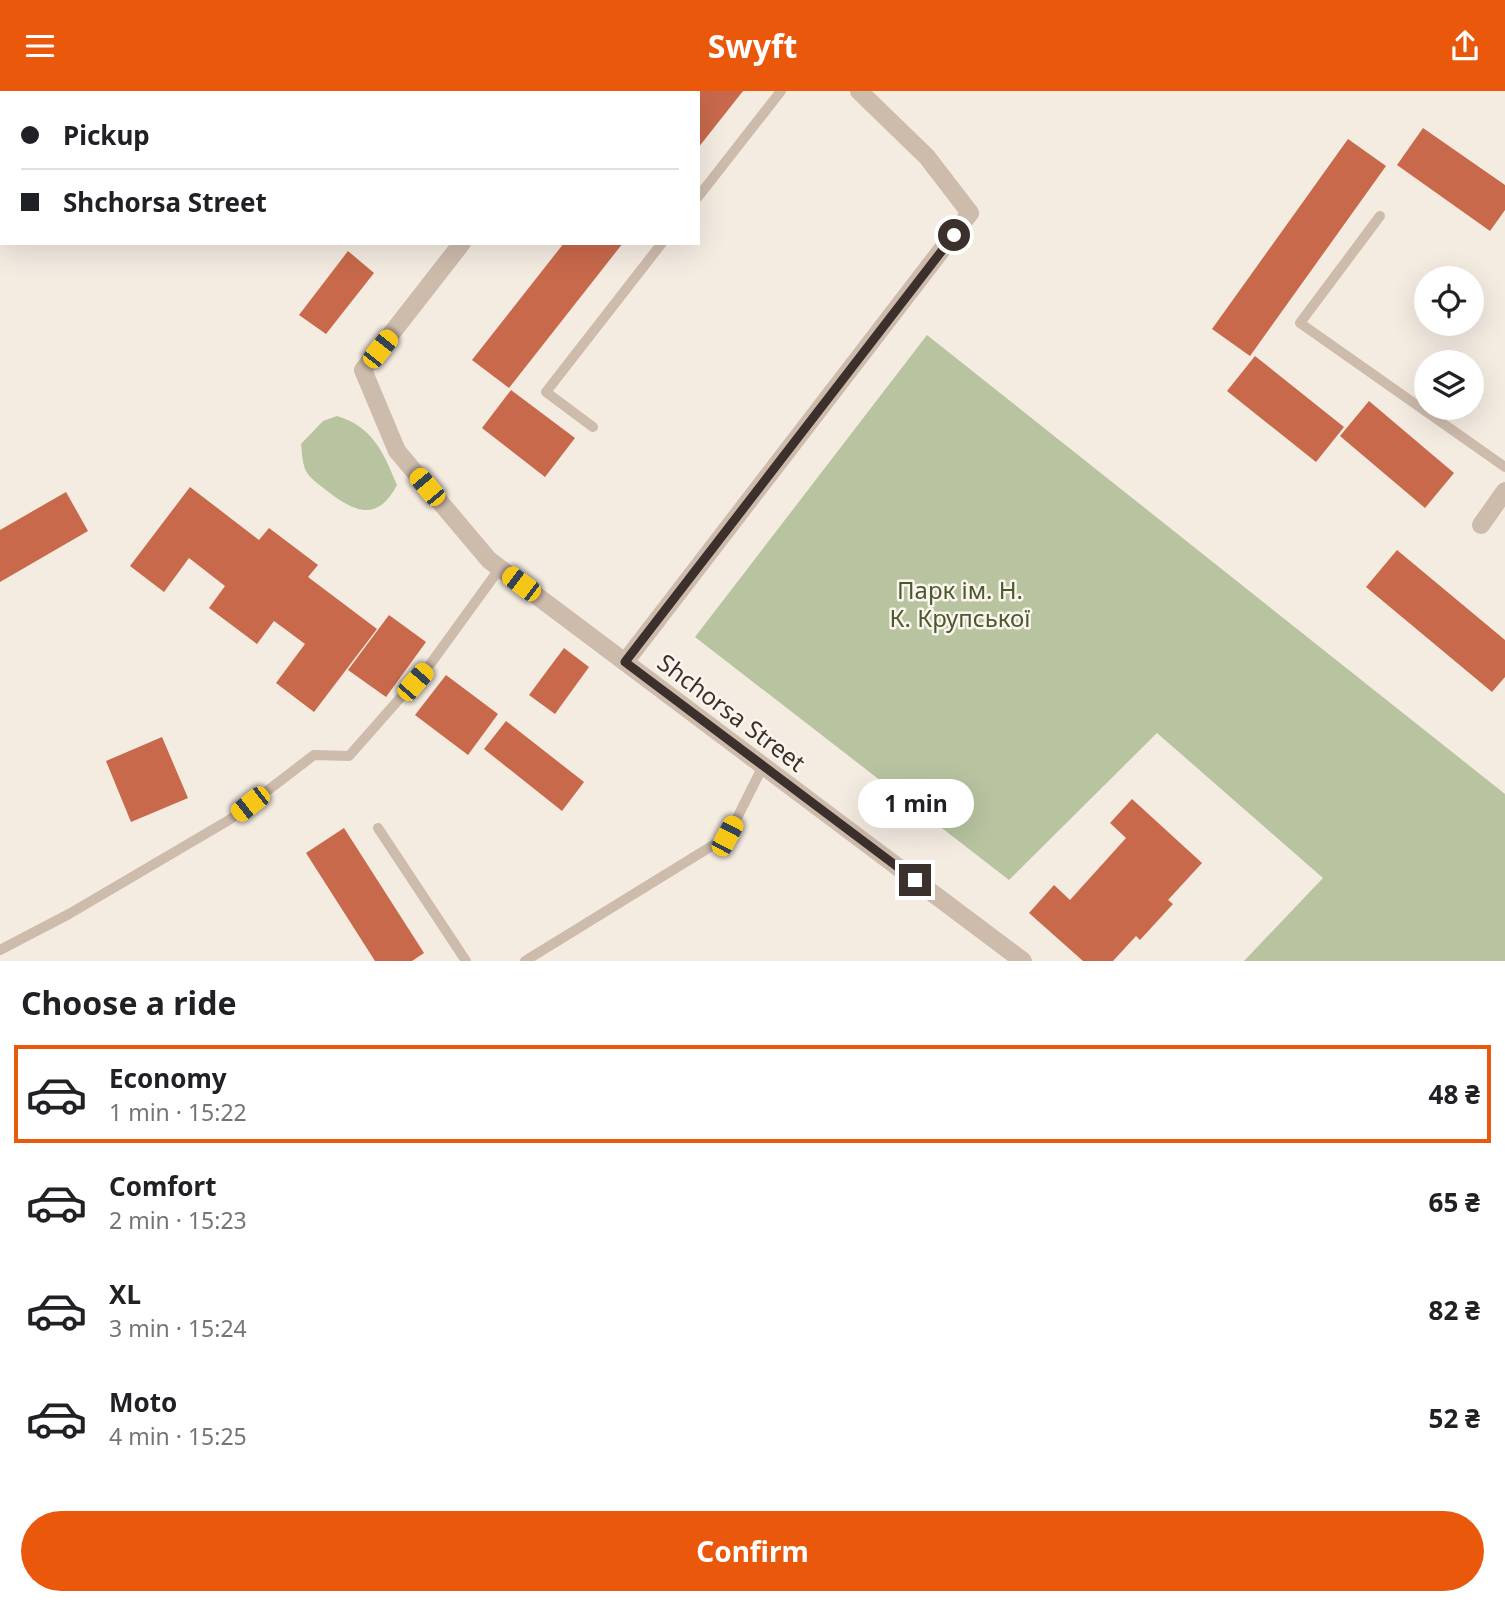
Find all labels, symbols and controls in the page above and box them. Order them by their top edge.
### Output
text: Swyft [708,24,797,67]
icon: menu [21,27,59,65]
icon: share [1446,27,1484,65]
text: Pickup [63,117,150,153]
text: Shchorsa Street [63,184,267,220]
route start [938,219,970,251]
map controls [1414,266,1484,420]
button: locate [1414,266,1484,336]
car [359,326,402,372]
button: layers [1414,350,1484,420]
car [406,464,449,510]
car [498,563,545,605]
park label: Парк ім. Н. К. Крупської [890,573,1030,634]
street label: Shchorsa Street [651,646,813,779]
car [394,659,437,705]
callout: 1 min [857,779,973,827]
car [227,783,274,825]
text: 1 min [884,787,948,819]
car [708,813,747,859]
route end [899,864,931,896]
text: Choose a ride [21,981,237,1024]
text: Economy [109,1060,227,1096]
icon: car [25,1063,88,1126]
text: 48 ₴ [1429,1076,1480,1112]
text: 1 min · 15:22 [109,1096,247,1128]
text: Comfort [109,1168,217,1204]
icon: car [25,1171,88,1234]
text: 65 ₴ [1429,1184,1480,1220]
text: 2 min · 15:23 [109,1204,247,1236]
text: XL [109,1276,141,1312]
icon: car [25,1279,88,1342]
text: 82 ₴ [1429,1292,1480,1328]
text: 3 min · 15:24 [109,1312,247,1344]
text: Moto [109,1384,177,1420]
icon: car [25,1387,88,1450]
text: 52 ₴ [1429,1400,1480,1436]
text: 4 min · 15:25 [109,1420,247,1452]
button: Confirm [21,1511,1484,1591]

